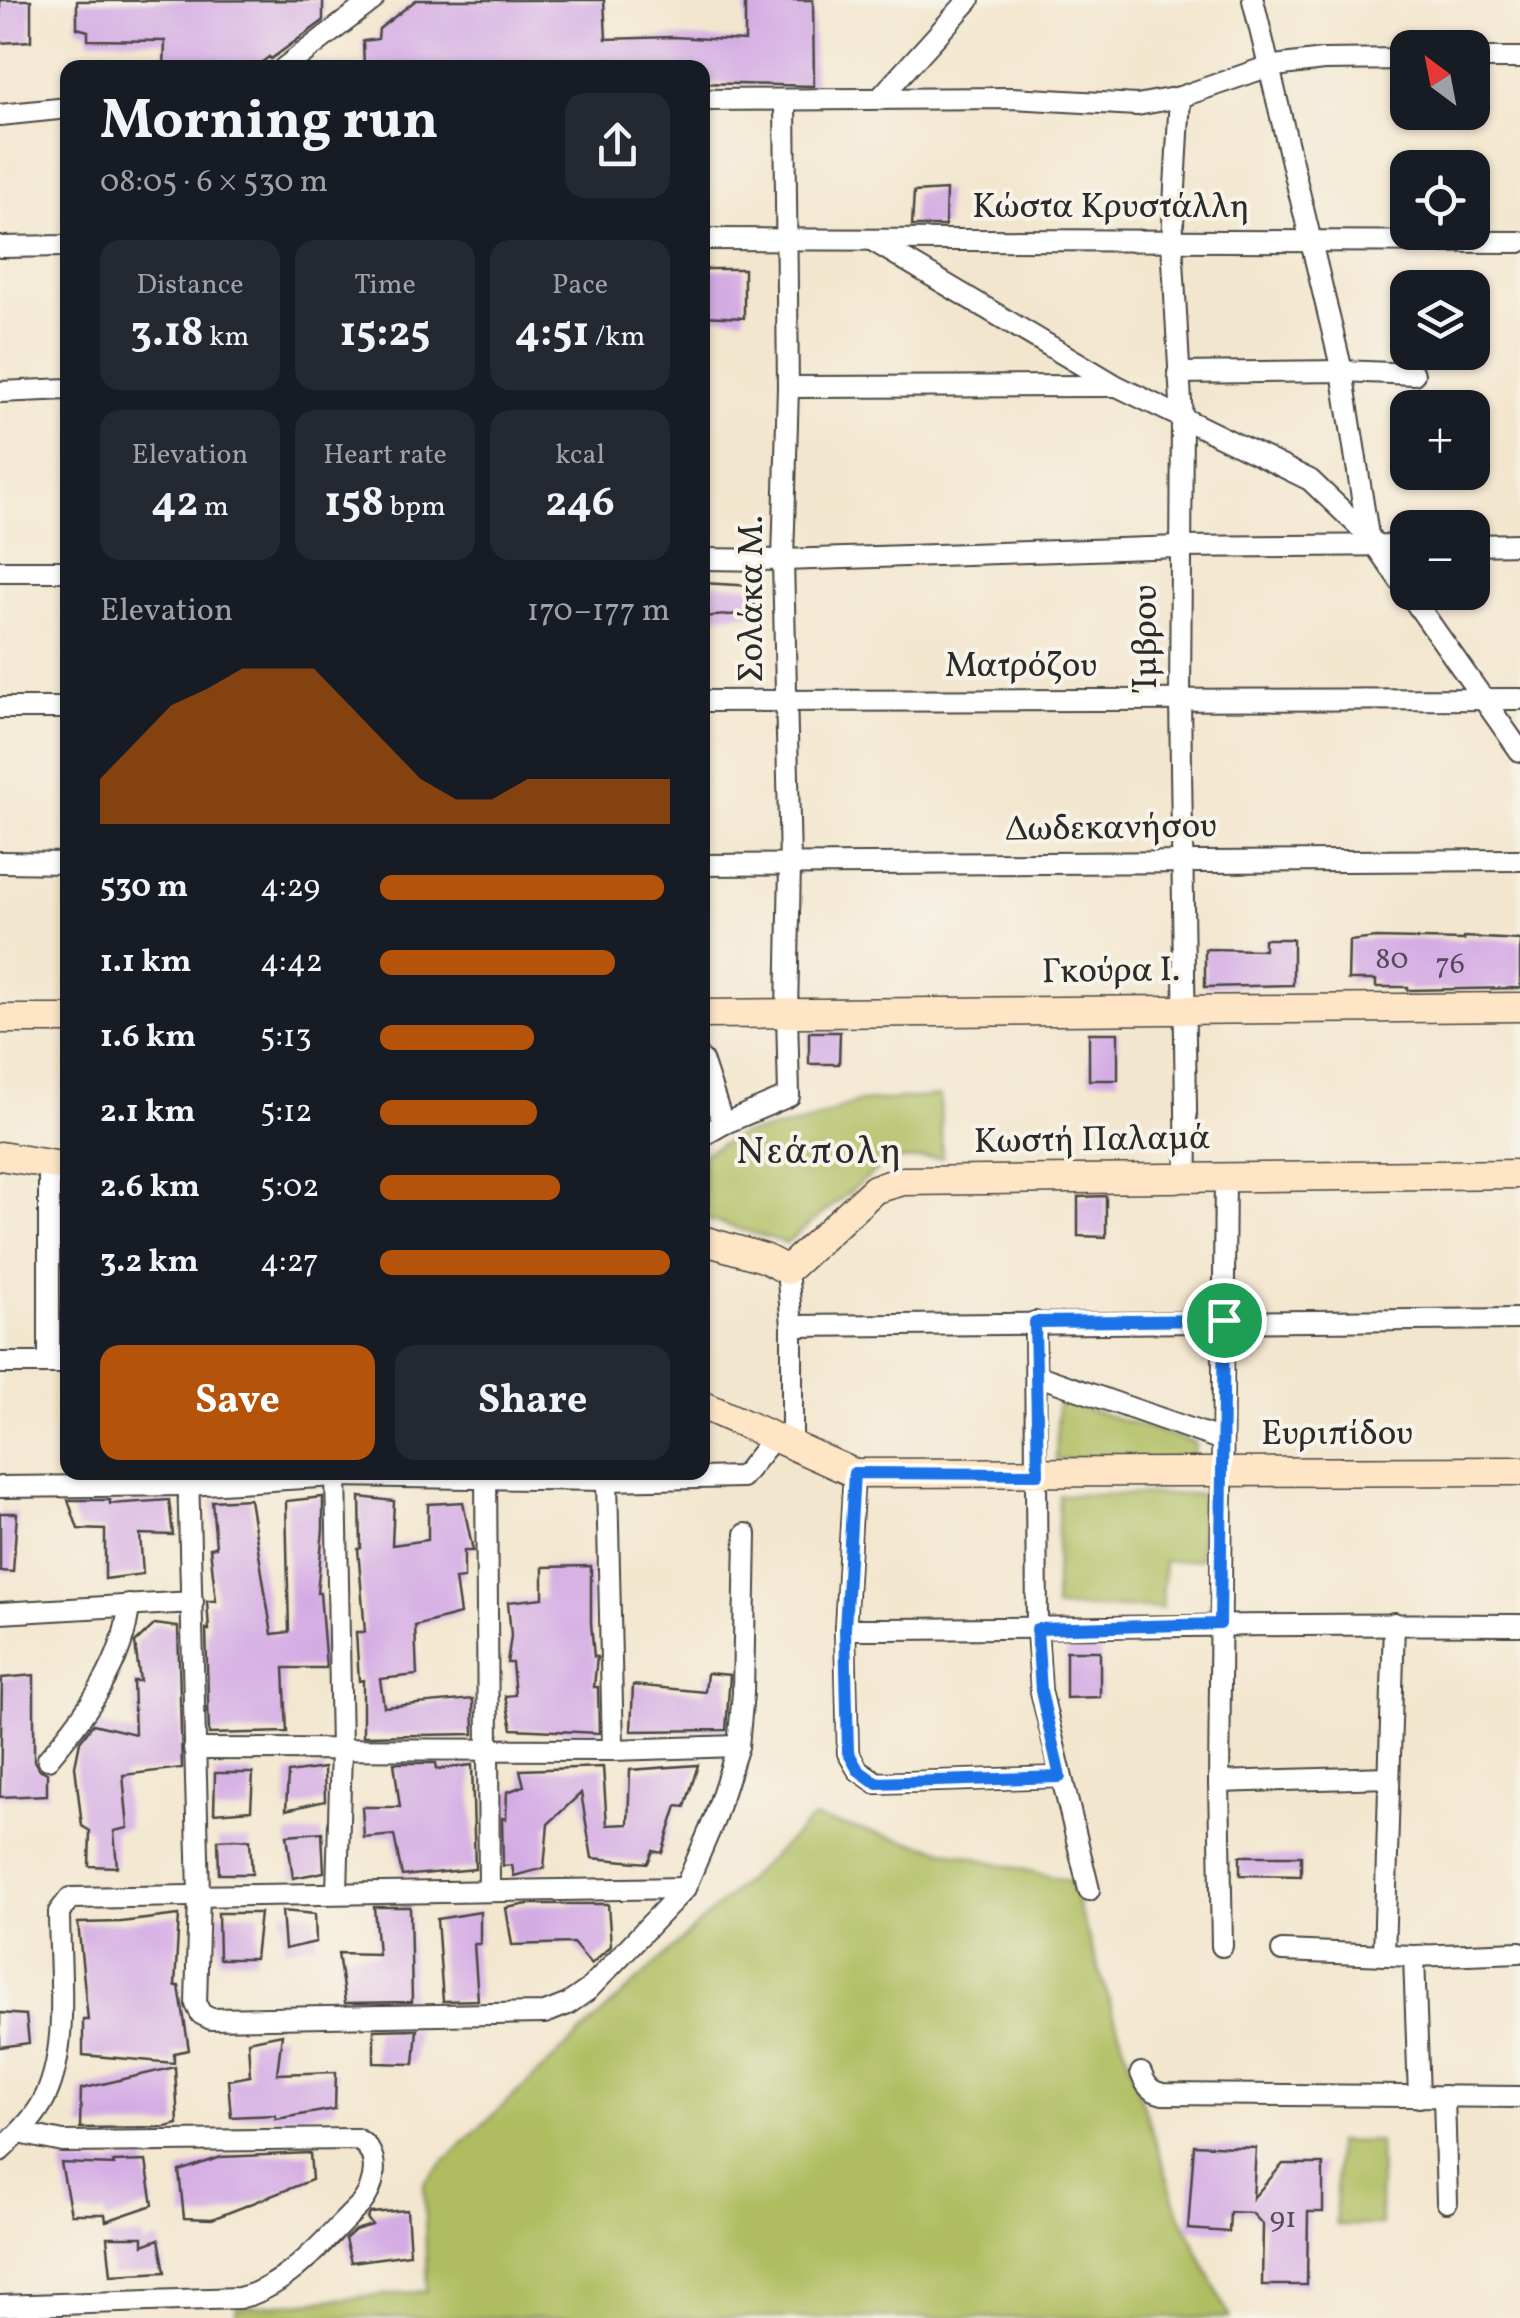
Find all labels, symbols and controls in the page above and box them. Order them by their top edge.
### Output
north arrow [1390,30,1490,130]
map controls [1390,30,1490,610]
text: Morning run [100,85,439,161]
button: share [565,93,670,198]
button: locate [1390,150,1490,250]
text: 08:05 · 6 × 530 m [100,161,328,205]
street label: Κώστα Κρυστάλλη [972,184,1250,232]
text: Distance [136,266,244,305]
text: Time [354,266,416,305]
text: Pace [552,266,608,305]
button: layers [1390,270,1490,370]
text: 3.18 [131,305,204,364]
text: 15:25 [339,305,431,364]
text: 4:51 [515,305,589,364]
text: km [204,318,249,357]
text: /km [589,318,645,357]
button: + [1390,390,1490,490]
text: Elevation [132,436,248,475]
text: Heart rate [323,436,447,475]
text: kcal [555,436,605,475]
text: 42 [151,475,198,534]
text: 158 [324,475,384,534]
text: 246 [545,475,615,534]
text: m [198,488,229,527]
text: bpm [384,488,446,527]
button: − [1390,510,1490,610]
street label: Σολάκα Μ. [729,515,777,683]
street label: Ίμβρου [1123,585,1171,693]
text: Elevation [100,590,233,634]
text: 170–177 m [527,590,670,634]
street label: Ματρόζου [945,643,1097,691]
street label: Δωδεκανήσου [1005,803,1217,855]
text: 530 m [100,866,188,910]
text: 4:29 [260,866,320,910]
house number: 80 [1375,939,1409,981]
text: 1.1 km [100,941,192,985]
text: 4:42 [260,941,323,985]
house number: 76 [1435,944,1465,986]
street label: Γκούρα Ι. [1041,947,1181,997]
text: 1.6 km [100,1016,196,1060]
text: 5:13 [260,1016,312,1060]
text: 2.1 km [100,1091,195,1135]
text: 5:12 [260,1091,313,1135]
street label: Κωστή Παλαμά [974,1115,1210,1167]
district label: Νεάπολη [736,1127,904,1180]
text: 2.6 km [100,1166,200,1210]
text: 5:02 [260,1166,319,1210]
text: 3.2 km [100,1241,199,1285]
text: 4:27 [260,1241,319,1285]
pin [1182,1278,1267,1363]
icon: arrive [1197,1293,1252,1348]
button: Save [100,1345,375,1460]
button: Share [395,1345,670,1460]
street label: Ευριπίδου [1261,1411,1413,1459]
house number: 91 [1269,2198,1297,2240]

